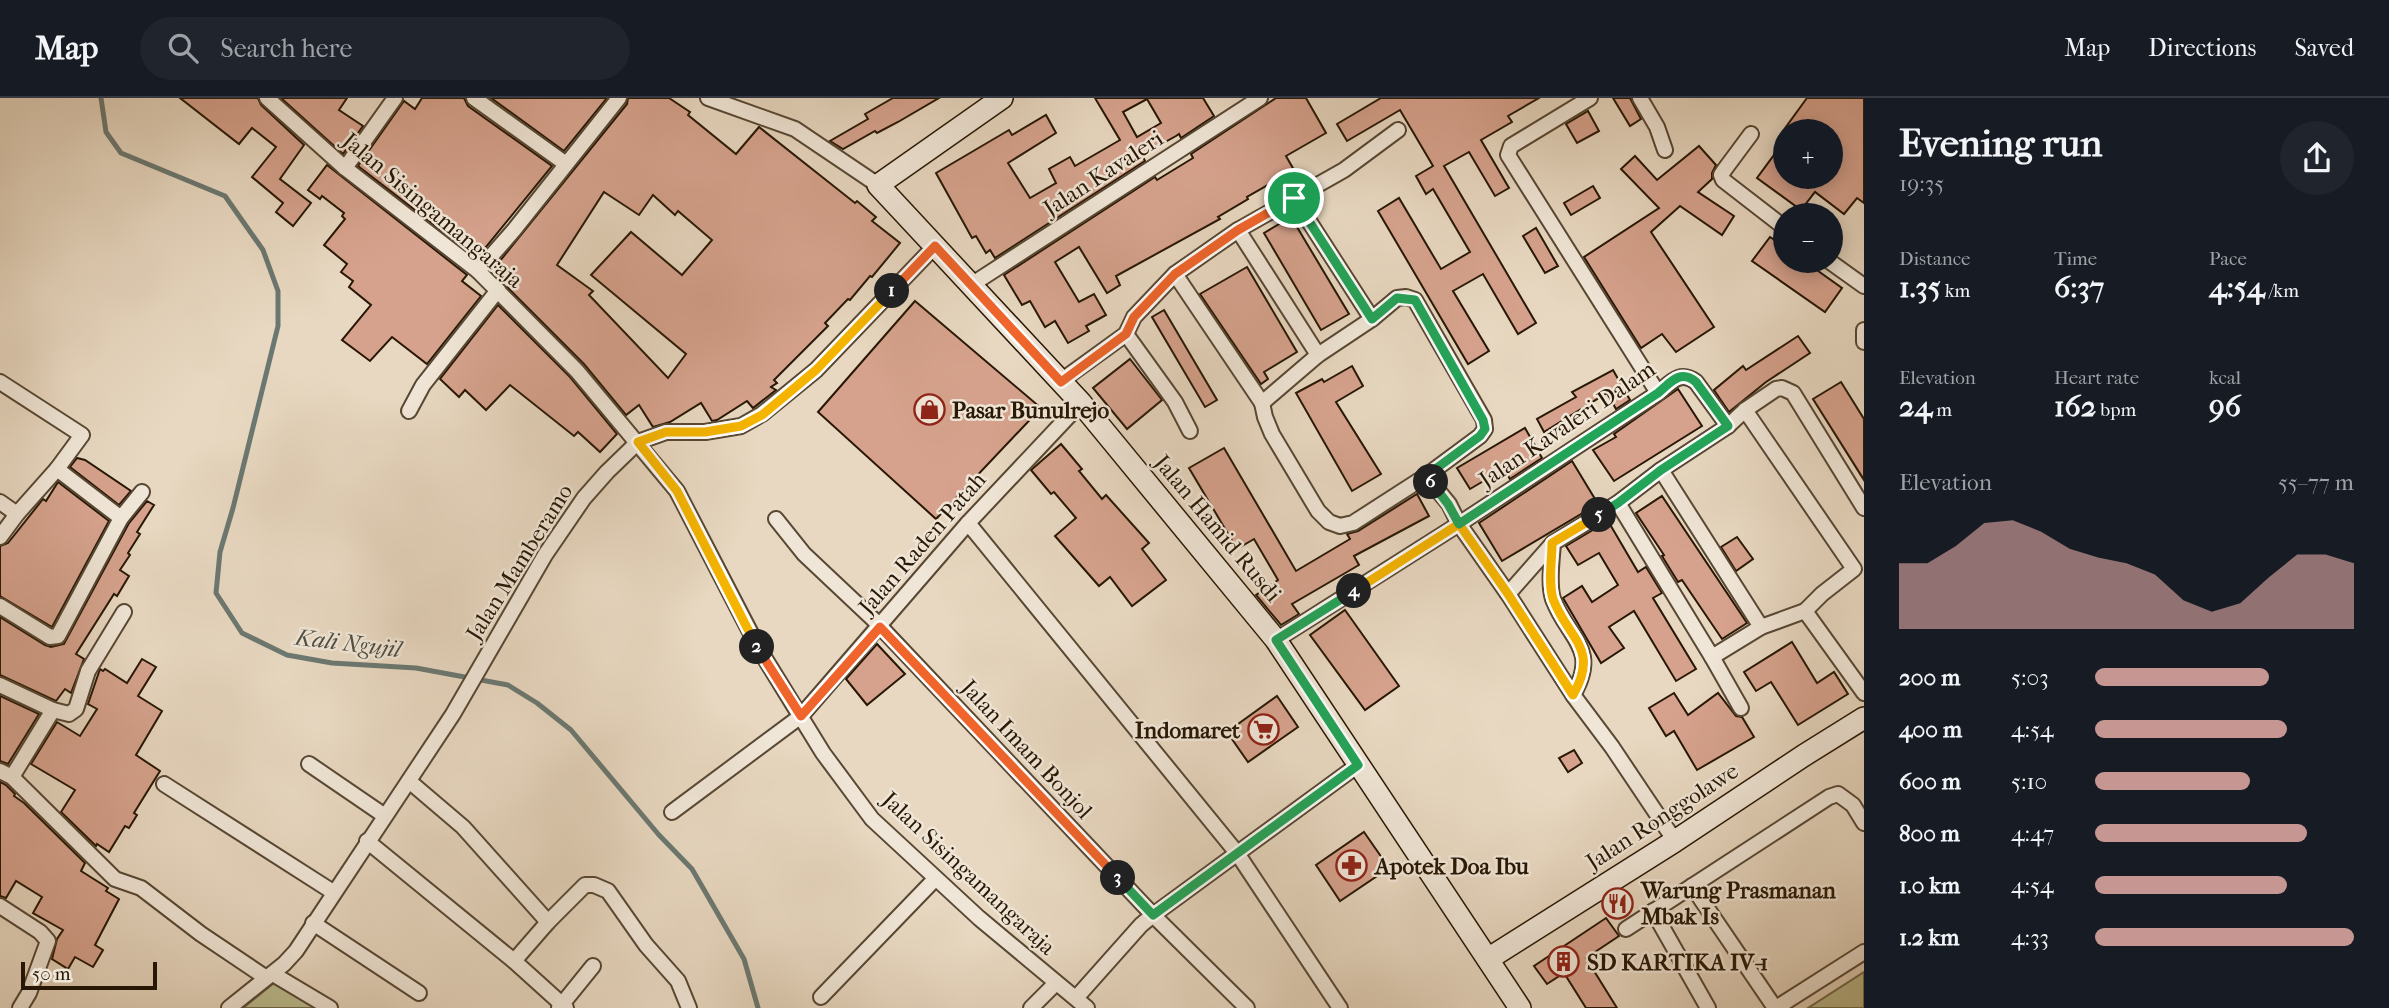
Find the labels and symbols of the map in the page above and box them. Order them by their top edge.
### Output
street label: Jalan Kavaleri [1037,125,1168,223]
street label: Jalan Sisingamangaraja [335,126,529,294]
pin [1264,168,1324,228]
pin: 1 [874,274,910,308]
street label: Jalan Kavaleri Dalam [1472,355,1660,494]
shop icon: Pasar Bunulrejo [912,393,946,427]
place label: Pasar Bunulrejo [952,397,1109,424]
street label: Jalan Hamid Rusdi [1147,448,1287,607]
pin: 6 [1414,464,1448,500]
street label: Jalan Raden Patah [852,466,992,622]
street label: Jalan Mamberamo [459,479,578,647]
pin: 5 [1582,498,1616,532]
pin: 4 [1336,574,1372,608]
water label: Kali Ngujil [292,622,405,664]
pin: 2 [740,630,774,664]
street label: Jalan Imam Bonjol [954,673,1098,825]
supermarket icon: Indomaret [1246,713,1280,747]
place label: Indomaret [1135,717,1241,744]
street label: Jalan Ronggolawe [1579,757,1743,877]
street label: Jalan Sisingamangaraja [875,785,1061,961]
pharmacy icon: Apotek Doa Ibu [1335,849,1369,883]
place label: Apotek Doa Ibu [1373,853,1530,880]
pin: 3 [1100,860,1136,896]
place label: Warung Prasmanan Mbak Is [1640,877,1837,930]
restaurant icon: Warung Prasmanan Mbak Is [1601,886,1635,920]
building icon: SD KARTIKA IV-1 [1547,945,1581,979]
place label: SD KARTIKA IV-1 [1587,949,1768,976]
scale bar [21,959,158,991]

